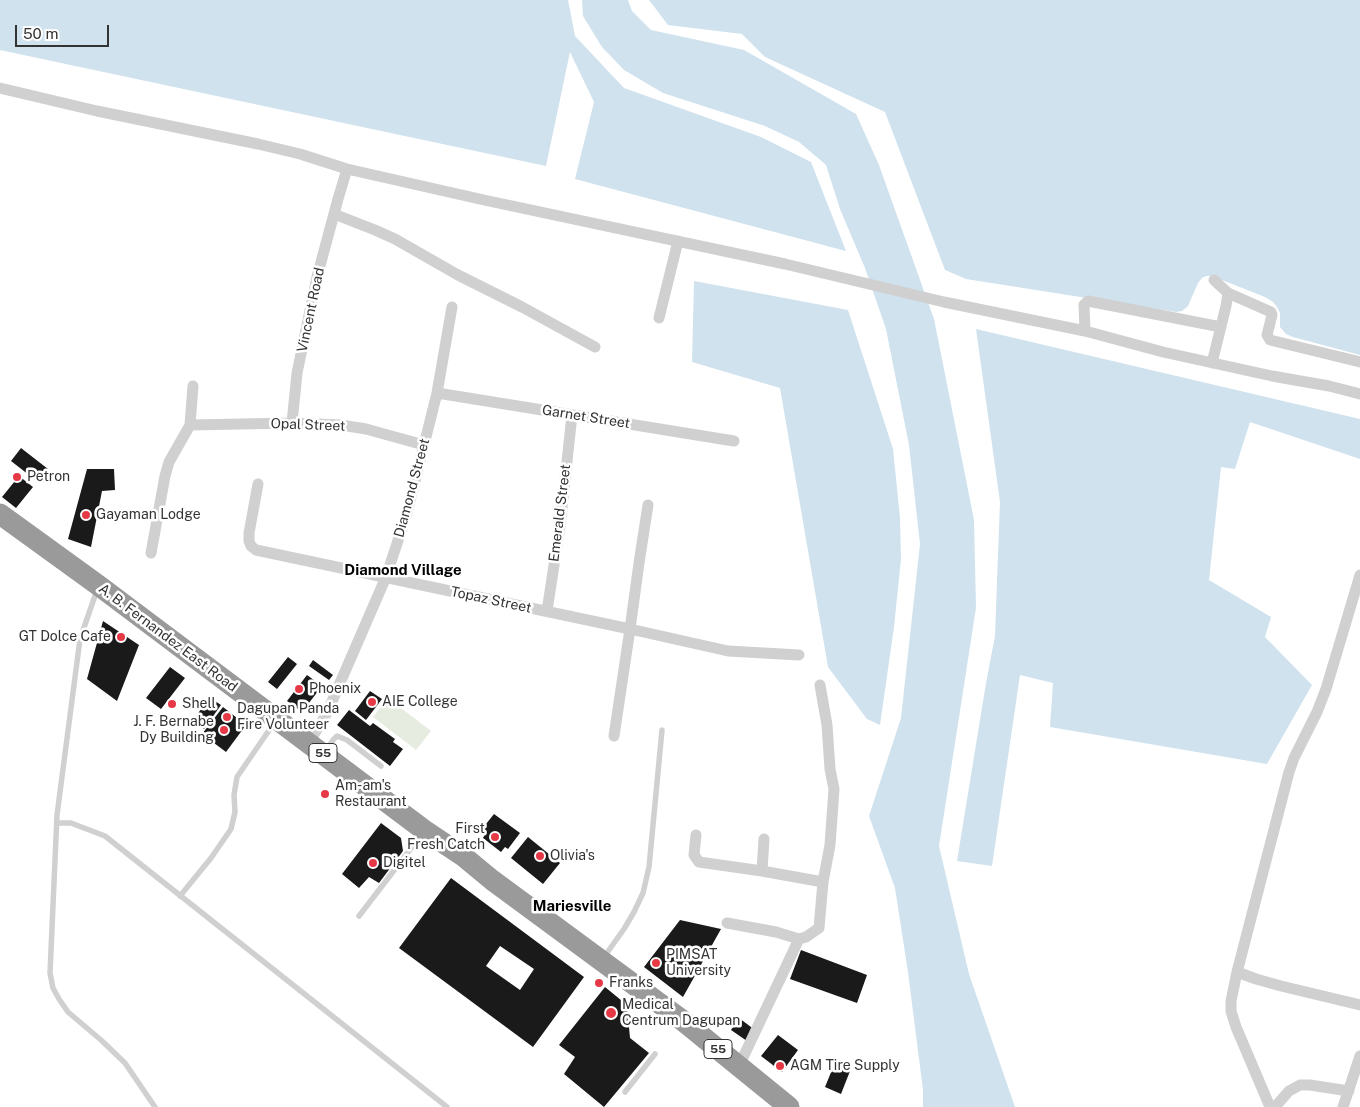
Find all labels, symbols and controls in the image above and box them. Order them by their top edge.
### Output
scale bar [18,15,111,47]
text: 50 m [23,25,58,42]
street label: Vincent Road [294,266,328,354]
street label: Garnet Street [541,402,631,432]
street label: Opal Street [270,415,346,435]
street label: Diamond Street [391,437,433,539]
street label: Emerald Street [546,463,574,563]
place label: Petron [27,469,70,485]
marker: Petron [11,471,23,483]
place label: Gayaman Lodge [96,507,201,523]
marker: Gayaman Lodge [80,509,92,521]
district label: Diamond Village [344,561,462,579]
street label: A. B. Fernandez East Road [95,580,241,696]
street label: Topaz Street [449,583,533,617]
place label: GT Dolce Cafe [19,629,111,645]
marker: GT Dolce Cafe [115,631,127,643]
place label: Phoenix [309,681,361,697]
marker: Phoenix [293,683,305,695]
place label: AIE College [382,694,458,710]
place label: Shell [182,696,216,712]
marker: AIE College [366,696,378,708]
marker: Shell [166,698,178,710]
place label: Dagupan Panda Fire Volunteer [237,701,339,734]
marker: Dagupan Panda Fire Volunteer [221,711,233,723]
place label: J. F. Bernabe Dy Building [133,714,214,746]
marker: J. F. Bernabe Dy Building [218,724,230,736]
road number: 55 [309,744,337,762]
place label: Am-am's Restaurant [335,778,407,810]
marker: Am-am's Restaurant [319,788,331,800]
place label: First Fresh Catch [407,821,485,854]
marker: First Fresh Catch [489,831,501,843]
place label: Olivia's [550,848,595,864]
marker: Olivia's [534,850,546,862]
place label: Digitel [383,855,426,871]
marker: Digitel [367,857,379,869]
district label: Mariesville [533,897,611,915]
place label: PIMSAT University [666,947,731,980]
marker: PIMSAT University [650,957,662,969]
place label: Franks [609,975,653,991]
marker: Franks [593,977,605,989]
place label: Medical Centrum Dagupan [622,997,740,1030]
marker: Medical Centrum Dagupan [604,1006,618,1020]
road number: 55 [704,1040,732,1058]
place label: AGM Tire Supply [790,1058,900,1074]
marker: AGM Tire Supply [774,1060,786,1072]

